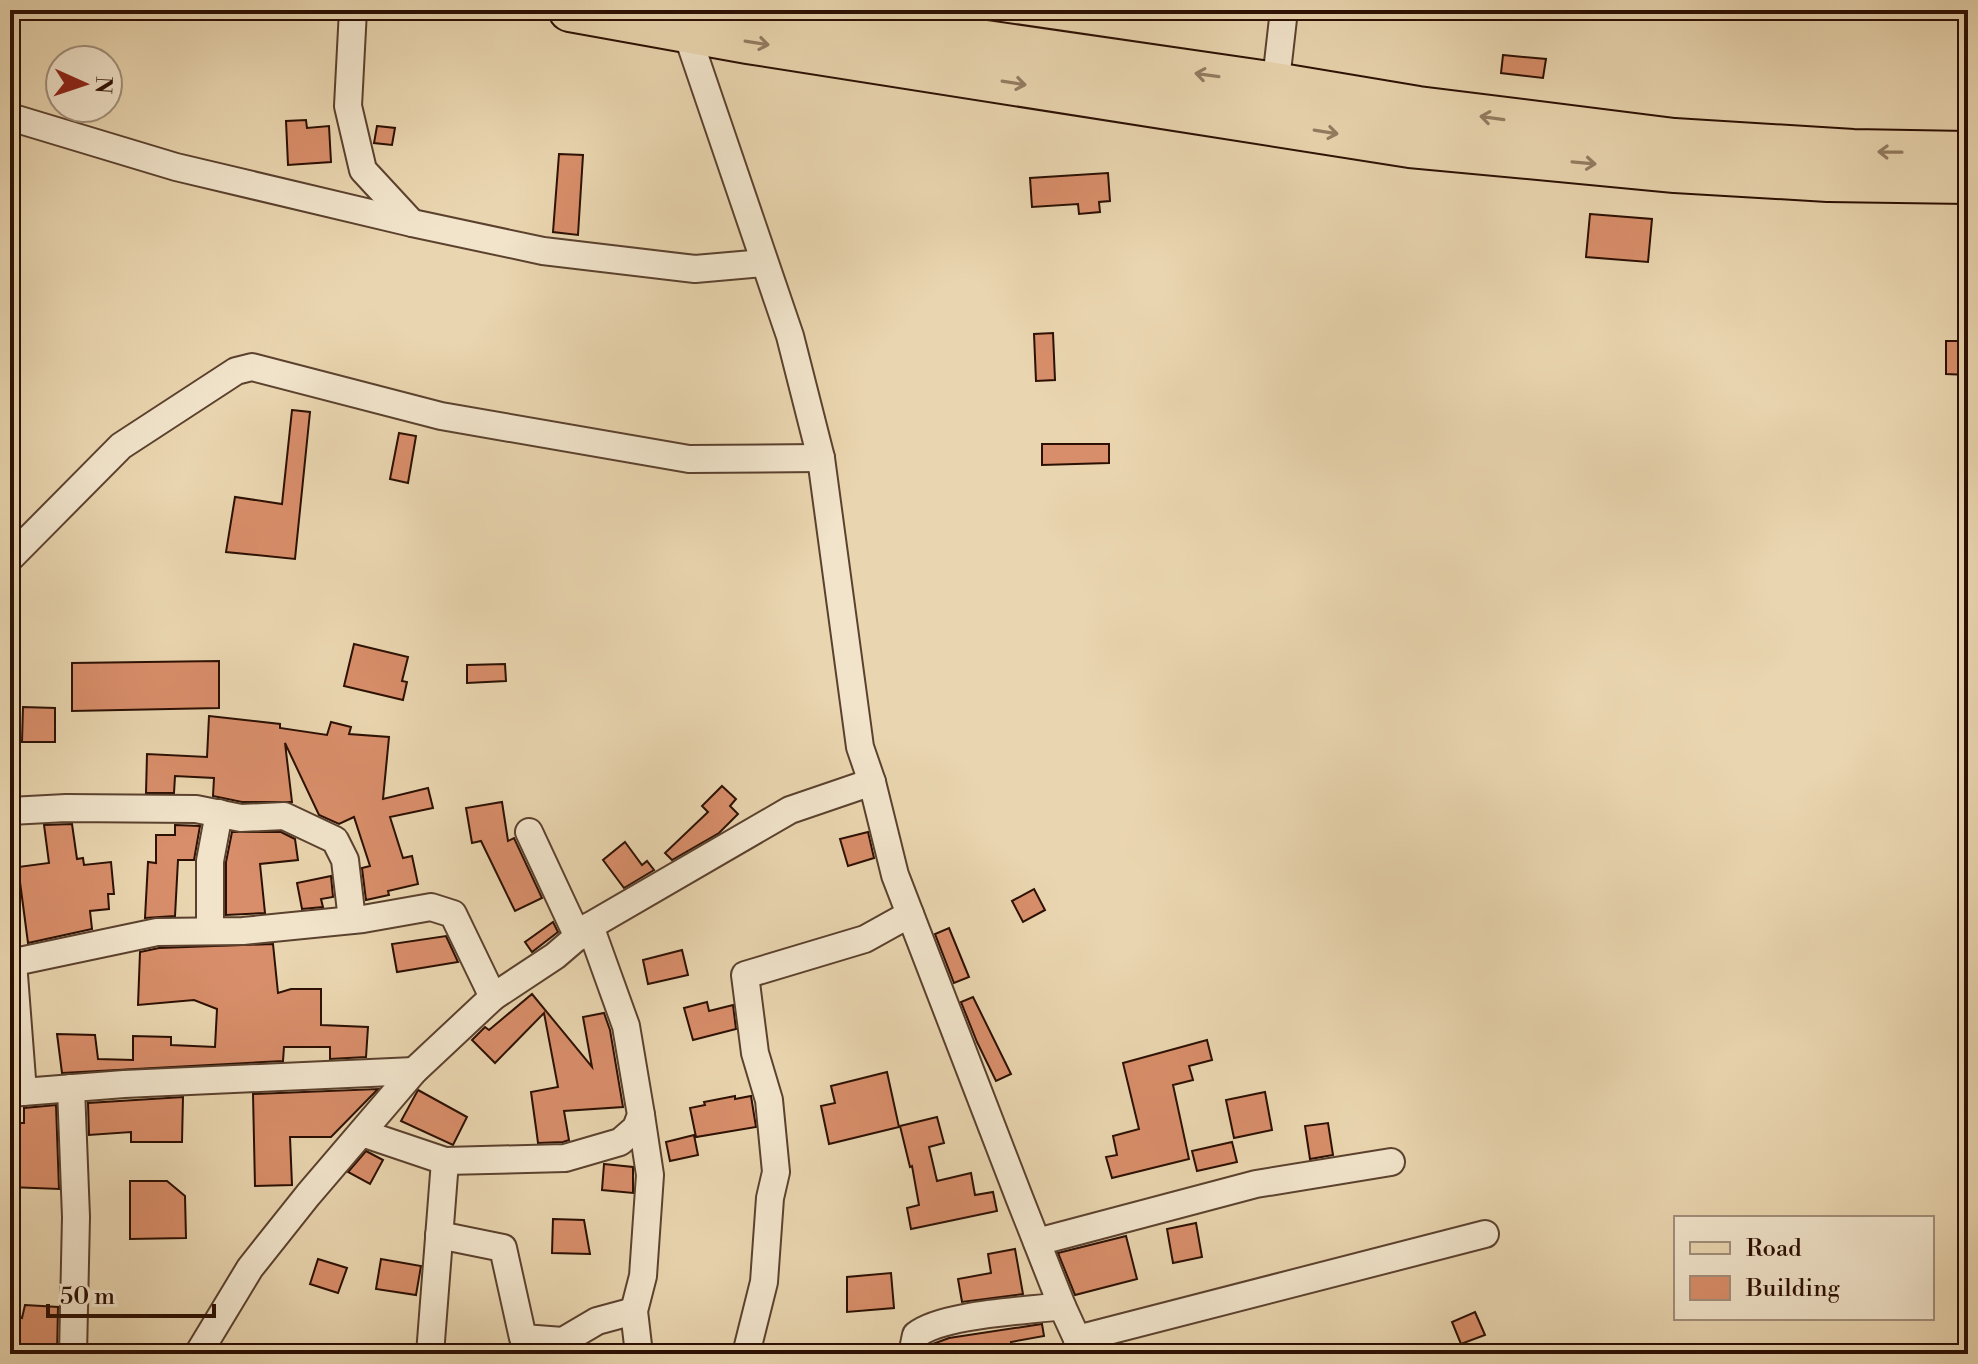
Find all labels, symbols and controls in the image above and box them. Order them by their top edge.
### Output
one-way arrow [744,36,769,51]
north arrow [44,44,124,124]
one-way arrow [1195,67,1220,82]
text: N [89,76,116,95]
one-way arrow [1001,77,1026,92]
one-way arrow [1480,110,1505,125]
one-way arrow [1313,125,1338,140]
one-way arrow [1877,144,1904,160]
one-way arrow [1570,155,1597,170]
legend [1674,1216,1934,1320]
text: Road [1746,1234,1802,1264]
scale bar [48,1268,214,1318]
text: Building [1745,1274,1840,1304]
text: 50 m [60,1282,115,1312]

